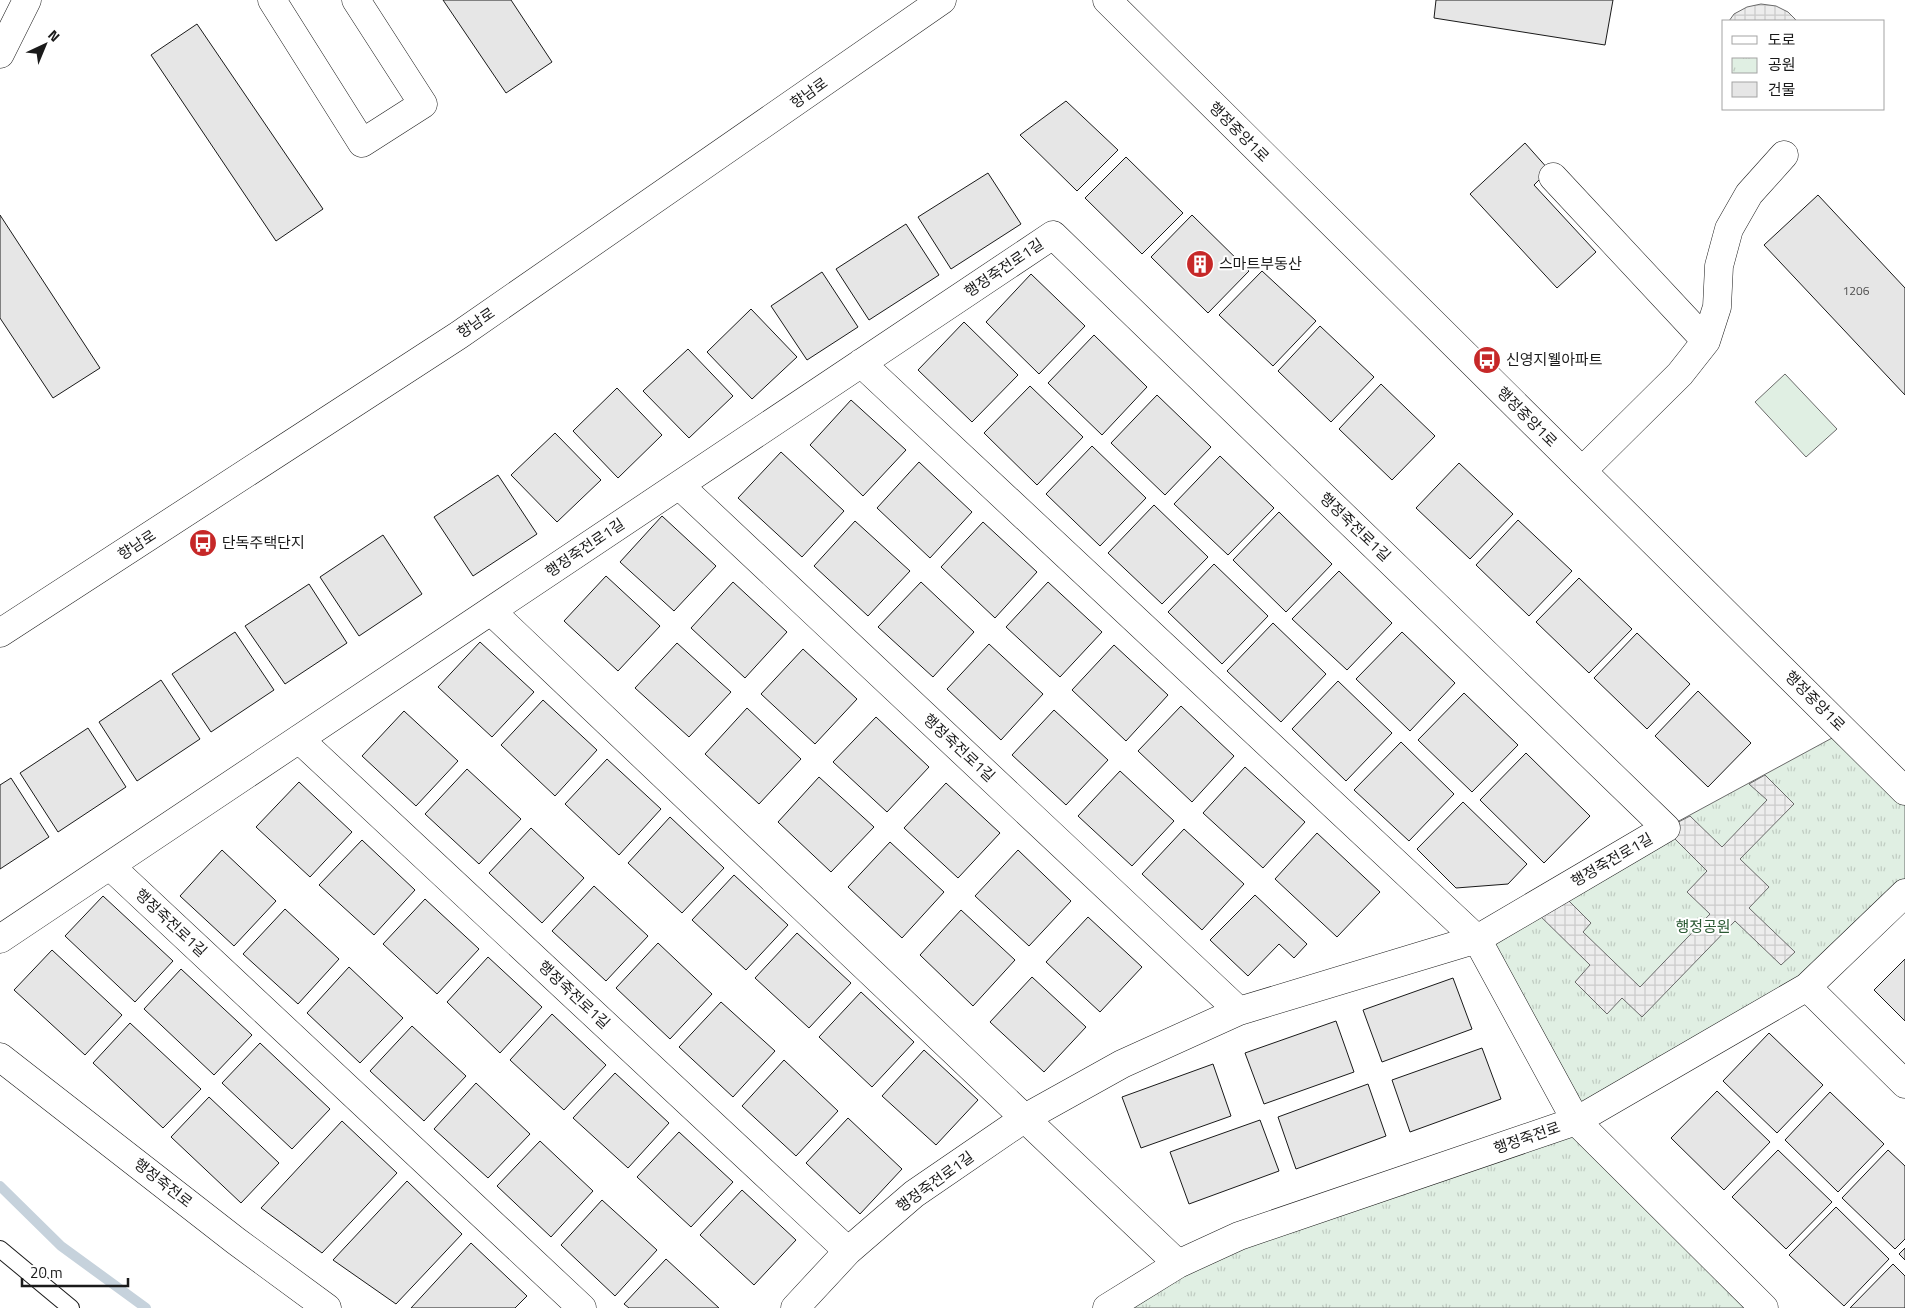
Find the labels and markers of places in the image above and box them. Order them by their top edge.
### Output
building icon: 스마트부동산 [1185,249,1215,279]
place label: 스마트부동산 [1219,252,1302,275]
bus stop icon: 신영지웰아파트 [1472,345,1502,375]
place label: 신영지웰아파트 [1506,348,1603,371]
bus stop icon: 단독주택단지 [188,528,218,558]
place label: 단독주택단지 [222,531,305,554]

